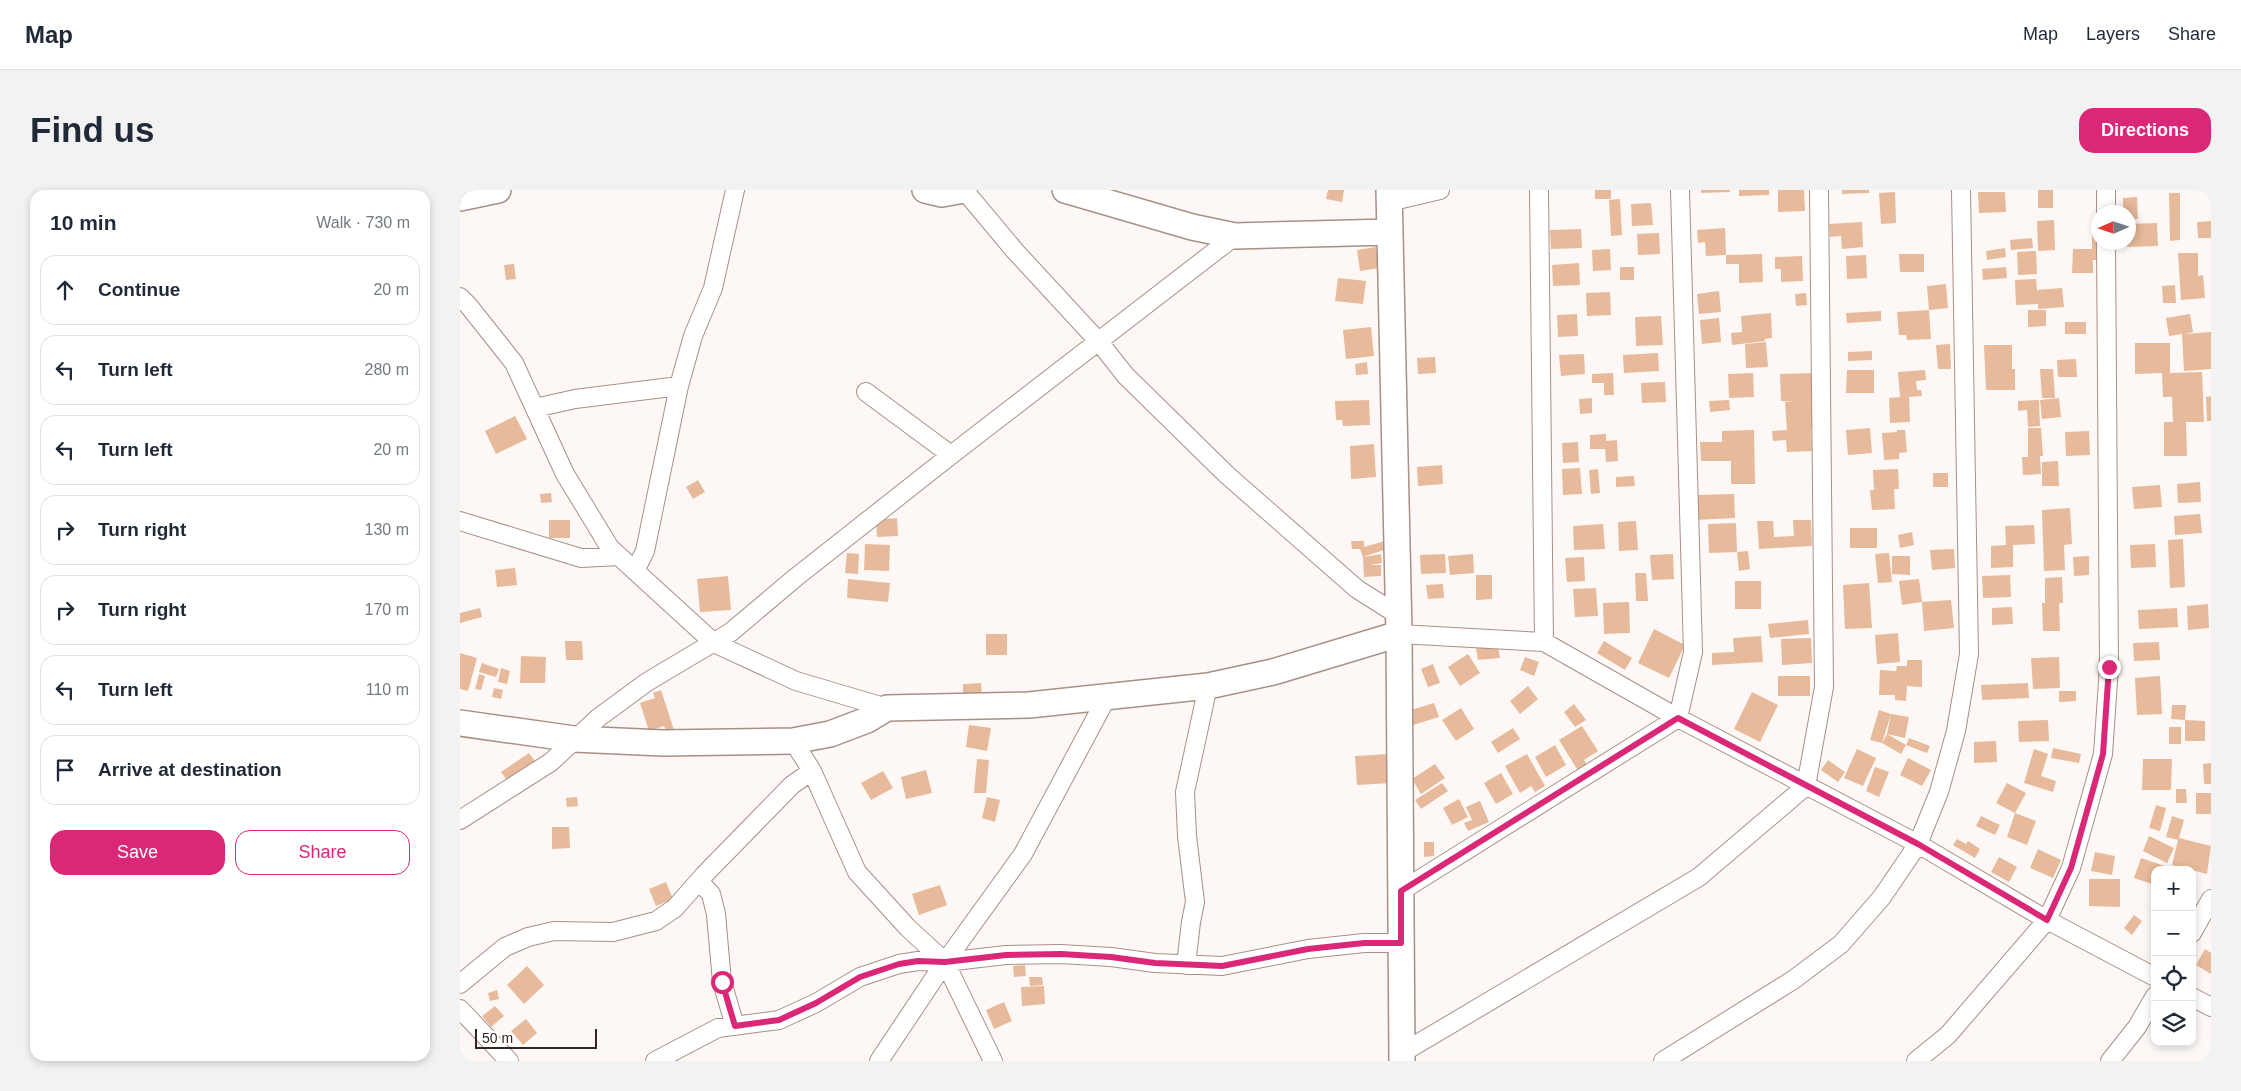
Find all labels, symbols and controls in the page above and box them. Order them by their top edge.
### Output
text: Map [25,21,73,48]
text: Map [2023,24,2058,44]
text: Layers [2086,24,2140,44]
text: Share [2168,24,2216,44]
button: Directions [2079,108,2211,153]
text: Find us [30,110,154,149]
north arrow [2091,205,2136,250]
text: 10 min [50,211,117,234]
text: Walk · 730 m [316,214,410,231]
icon: ahead [51,276,79,304]
text: Continue [98,279,180,300]
text: 20 m [373,281,409,298]
icon: left [51,356,79,384]
text: Turn left [98,359,173,380]
text: 280 m [365,361,409,378]
icon: left [51,436,79,464]
text: Turn left [98,439,173,460]
text: 20 m [373,441,409,458]
icon: right [51,516,79,544]
text: Turn right [98,519,186,540]
text: 130 m [365,521,409,538]
icon: right [51,596,79,624]
text: Turn right [98,599,186,620]
text: 170 m [365,601,409,618]
route end [2098,656,2121,679]
icon: left [51,676,79,704]
text: Turn left [98,679,173,700]
text: 110 m [366,681,409,698]
icon: arrive [51,756,79,784]
text: Arrive at destination [98,759,282,780]
button: Save [50,830,225,875]
button: Share [235,830,410,875]
map controls [2151,866,2196,1046]
button: + [2151,866,2196,911]
button: − [2151,911,2196,956]
button: locate [2151,956,2196,1001]
route start [711,971,734,994]
button: layers [2151,1001,2196,1046]
scale bar [475,1026,598,1049]
text: 50 m [482,1030,513,1046]

